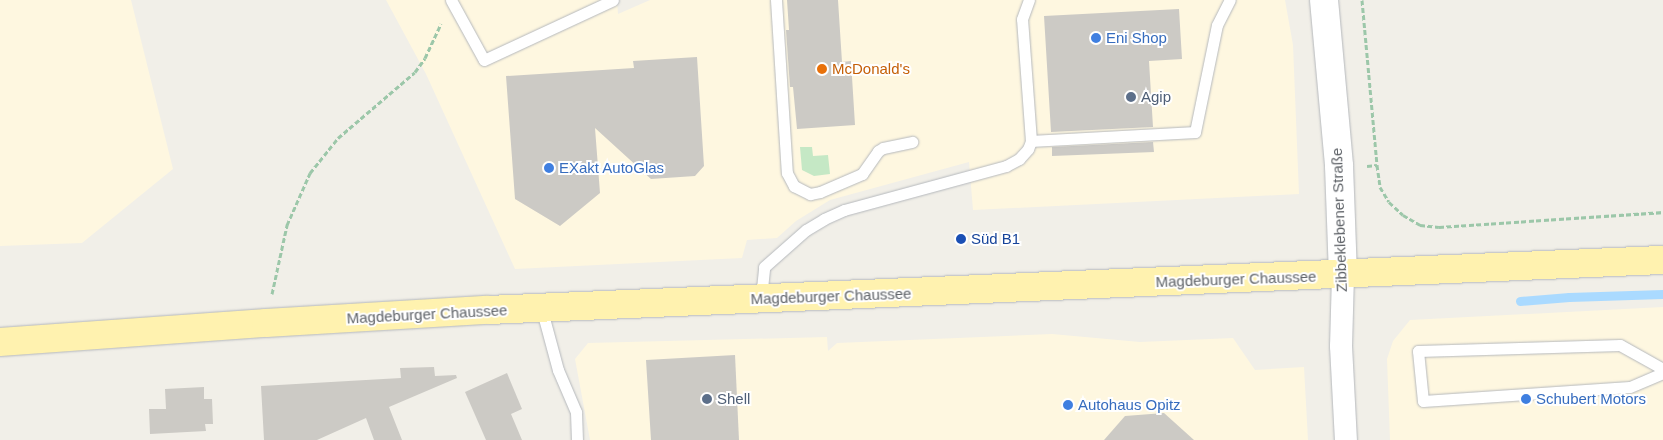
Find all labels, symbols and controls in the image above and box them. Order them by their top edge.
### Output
place label: Eni Shop [1106,29,1167,47]
marker: Eni Shop [1090,32,1102,44]
place label: McDonald's [832,60,910,78]
marker: McDonald's [816,63,828,75]
place label: Agip [1141,88,1171,106]
marker: Agip [1125,91,1137,103]
street label: Zibbeklebener Straße [1327,148,1351,292]
place label: EXakt AutoGlas [559,159,665,177]
marker: EXakt AutoGlas [543,162,555,174]
place label: Süd B1 [971,230,1020,248]
marker: Süd B1 [955,233,967,245]
street label: Magdeburger Chaussee [1155,267,1317,291]
street label: Magdeburger Chaussee [750,284,912,308]
street label: Magdeburger Chaussee [346,301,508,327]
place label: Shell [717,390,750,408]
place label: Schubert Motors [1536,390,1646,408]
marker: Shell [701,393,713,405]
marker: Schubert Motors [1520,393,1532,405]
place label: Autohaus Opitz [1078,396,1181,414]
marker: Autohaus Opitz [1062,399,1074,411]

